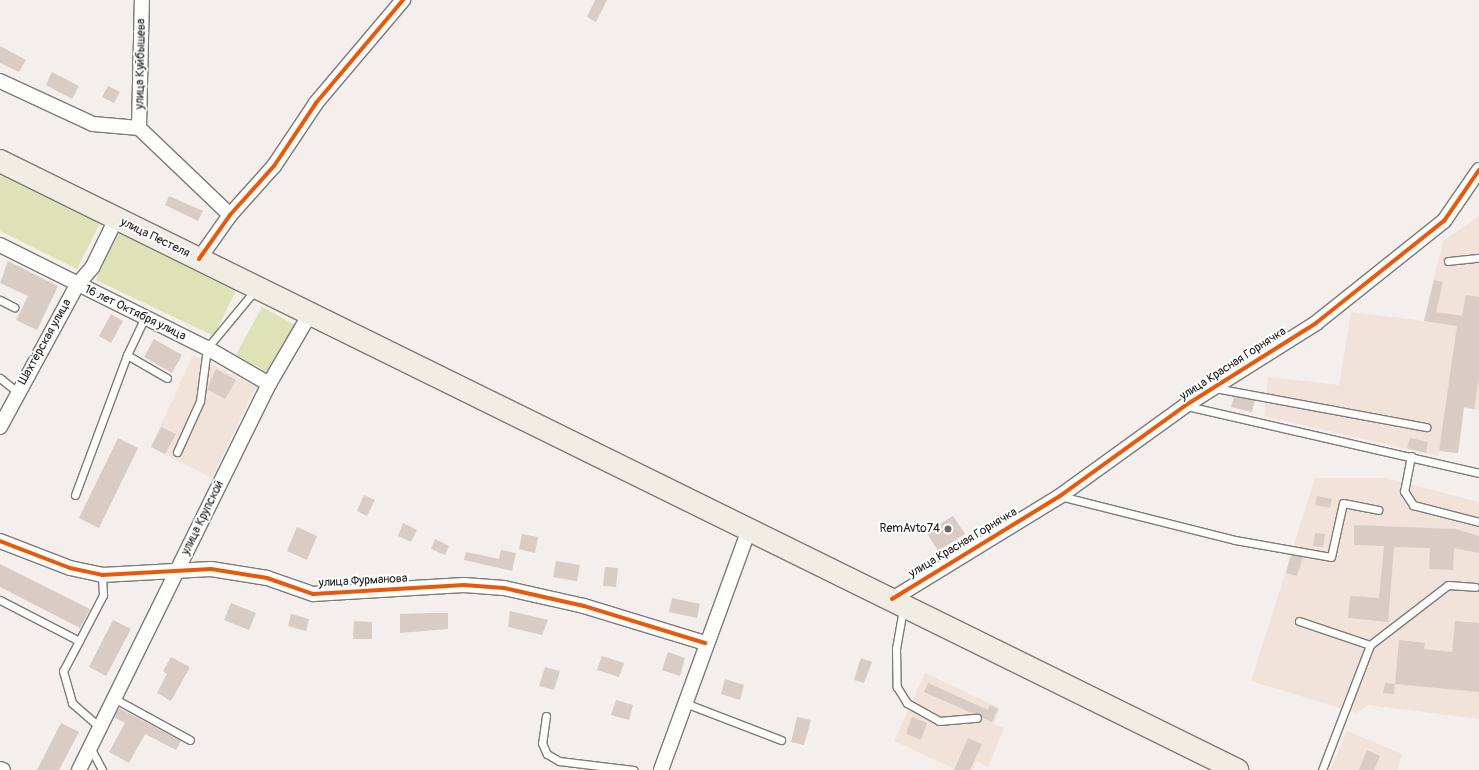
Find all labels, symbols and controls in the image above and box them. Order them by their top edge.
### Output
street label: улица Куйбышева [133,18,149,110]
street label: улица Пестеля [118,215,192,261]
street label: 16 лет Октября улица [82,282,188,344]
street label: Шахтёрская улица [16,297,74,387]
street label: улица Красная Горнячка [1177,324,1289,404]
street label: улица Крупской [179,479,227,557]
street label: улица Красная Горнячка [906,505,1020,581]
place label: RemAvto74 [880,522,940,536]
marker: RemAvto74 [943,524,953,534]
street label: улица Фурманова [318,571,408,591]

